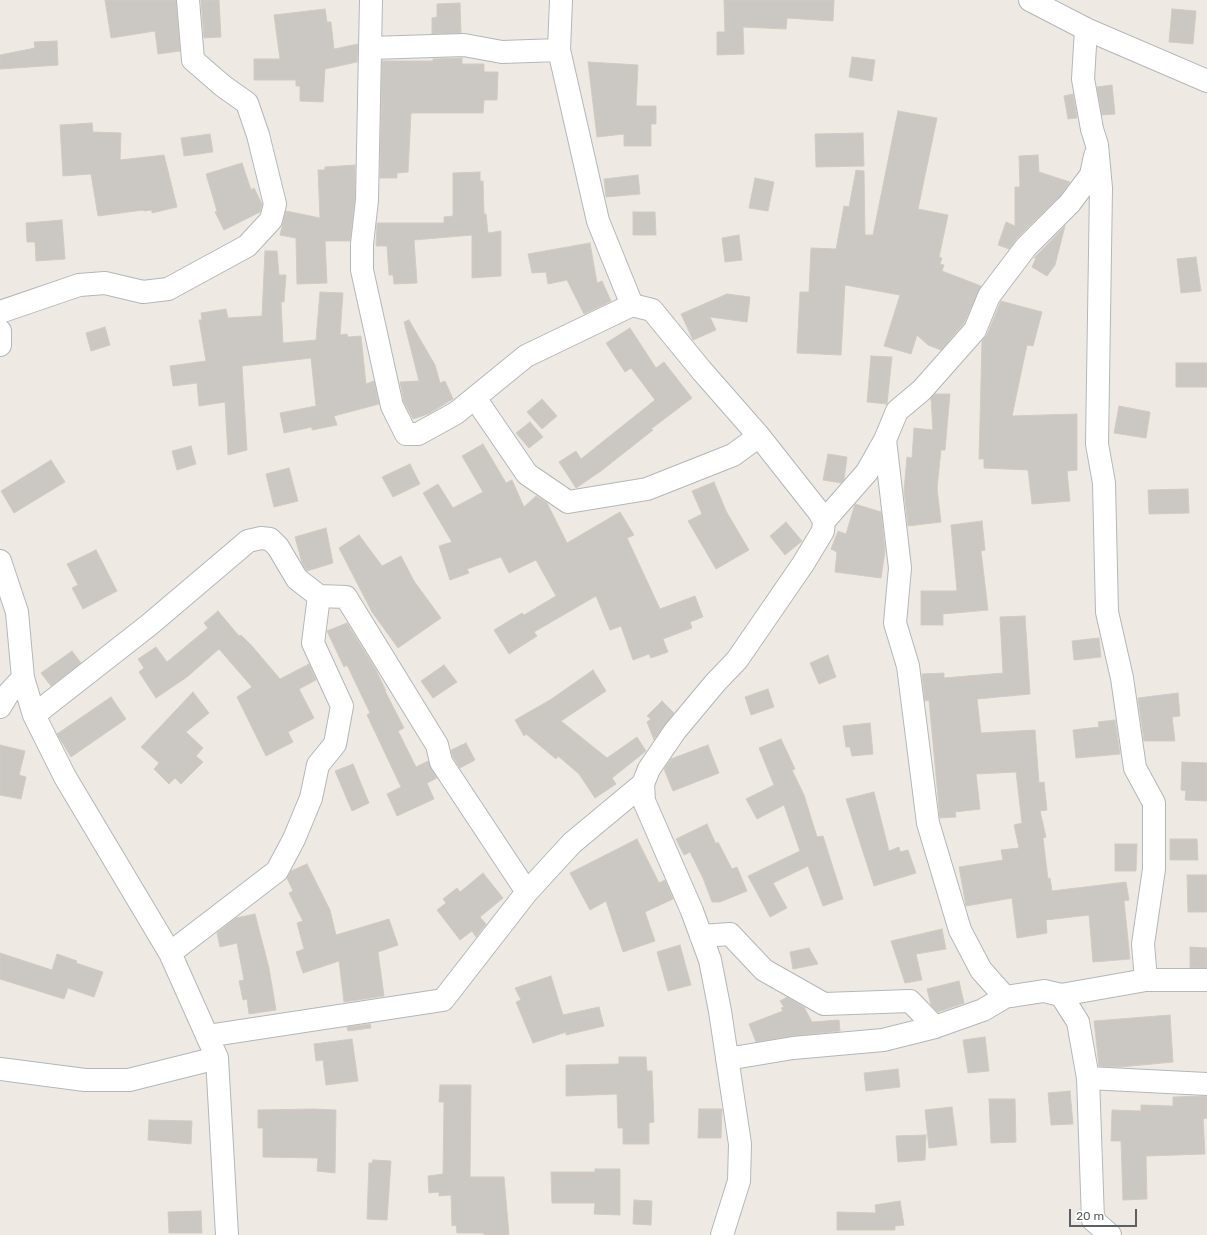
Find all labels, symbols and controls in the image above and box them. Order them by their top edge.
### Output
scale bar [1071,1201,1139,1227]
text: 20 m [1076,1209,1104,1223]

